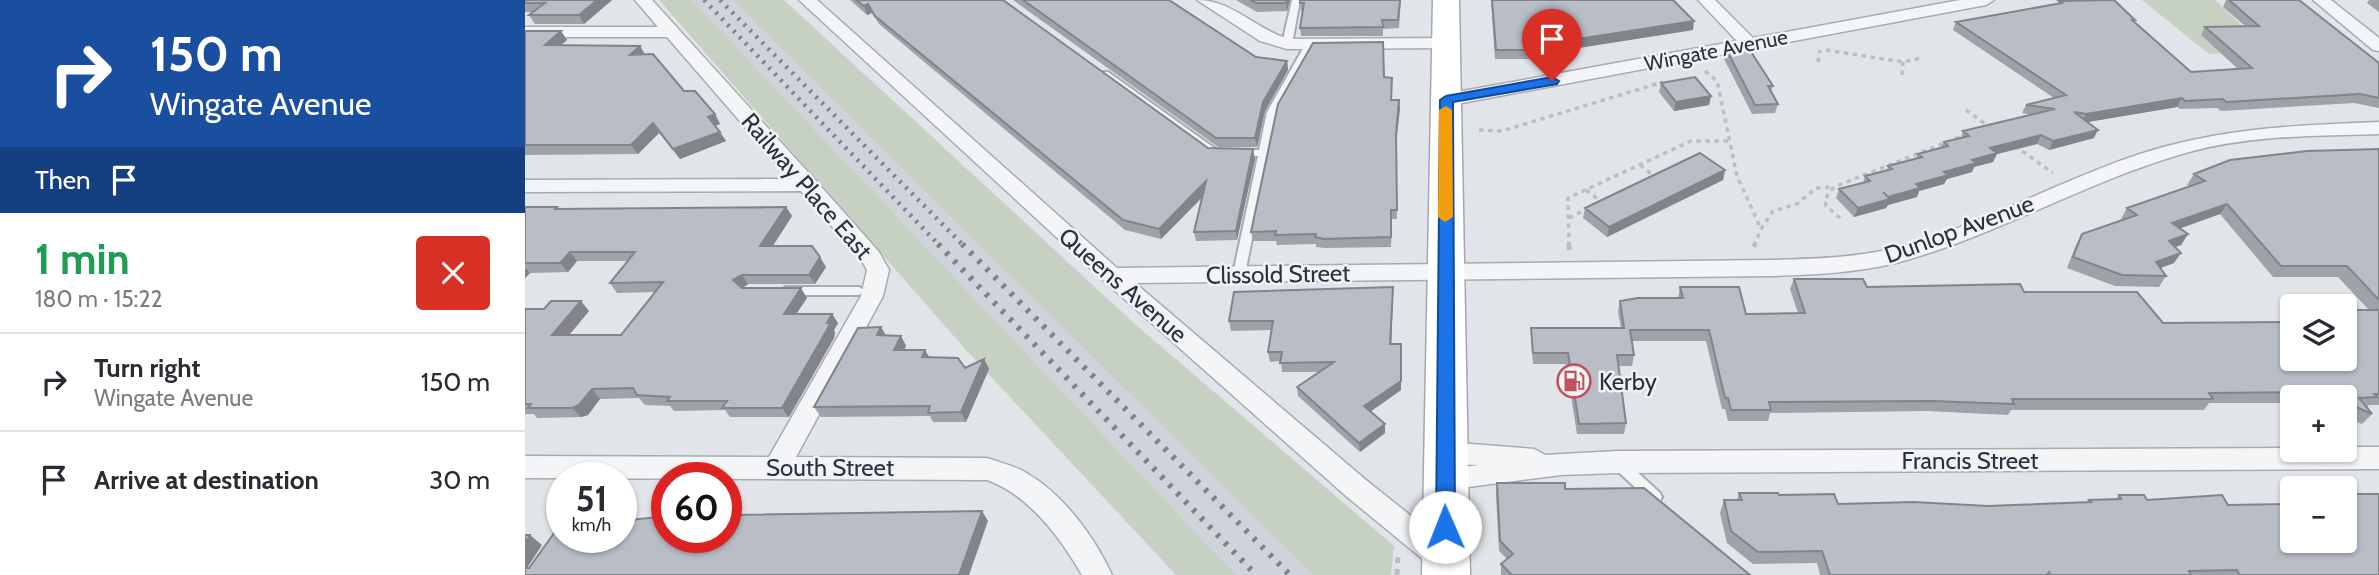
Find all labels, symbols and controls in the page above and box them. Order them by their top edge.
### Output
pin [1522,9,1582,81]
icon: arrive [1533,20,1571,58]
text: 150 m [150,24,283,83]
street label: Wingate Avenue [1642,24,1790,76]
icon: right [35,28,126,119]
text: Wingate Avenue [150,84,371,123]
street label: Railway Place East [736,107,878,265]
icon: arrive [105,161,143,199]
text: Then [35,164,91,196]
street label: Dunlop Avenue [1880,189,2038,269]
street label: Queens Avenue [1053,221,1193,349]
text: 1 min [35,233,130,285]
button: close [416,236,490,310]
street label: Clissold Street [1205,258,1351,290]
text: 180 m · 15:22 [35,285,163,313]
map controls [2280,294,2357,553]
button: layers [2280,294,2357,371]
text: Turn right [94,352,200,384]
fuel station icon: Kerby [1555,362,1593,400]
icon: right [35,363,73,401]
text: 150 m [421,366,490,398]
place label: Kerby [1599,367,1657,396]
text: Wingate Avenue [94,384,253,412]
button: + [2280,385,2357,462]
street label: Francis Street [1902,446,2038,475]
street label: South Street [766,453,894,482]
icon: arrive [35,461,73,499]
speed limit sign: 60 [651,462,742,553]
text: Arrive at destination [94,464,319,496]
text: 30 m [429,464,490,496]
button: − [2280,476,2357,553]
text: 51 [576,477,607,520]
position arrow [1408,490,1482,564]
text: km/h [572,514,611,536]

